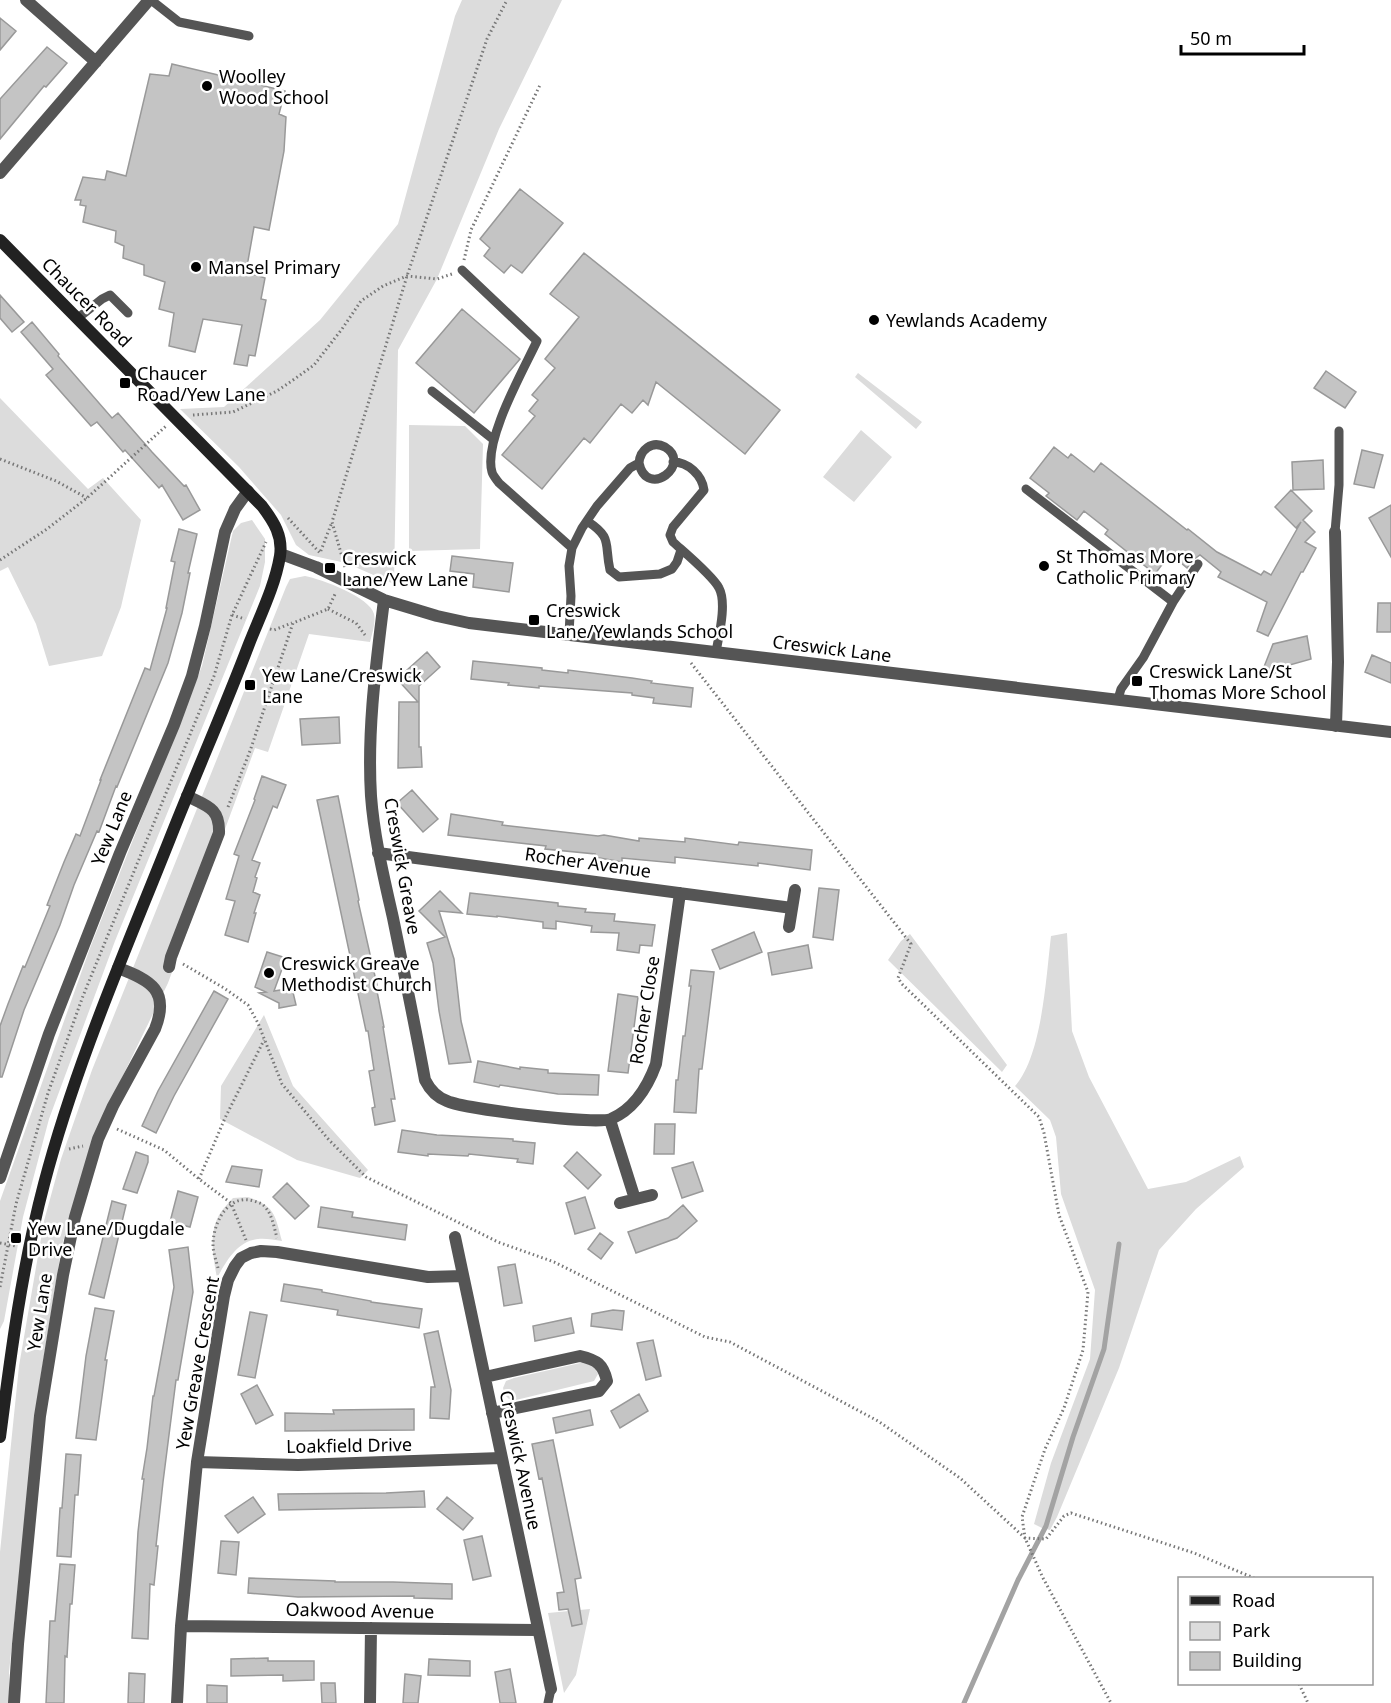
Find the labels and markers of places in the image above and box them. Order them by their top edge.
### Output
place label: Woolley Wood School [219,64,329,109]
marker: Woolley Wood School [200,79,214,93]
place label: Mansel Primary [208,255,341,279]
marker: Mansel Primary [189,260,203,274]
place label: Yewlands Academy [886,308,1048,332]
marker: Yewlands Academy [867,313,881,327]
place label: Chaucer Road/Yew Lane [137,361,266,406]
marker: Chaucer Road/Yew Lane [118,376,132,390]
place label: St Thomas More Catholic Primary [1056,544,1196,589]
place label: Creswick Lane/Yew Lane [342,546,468,591]
marker: St Thomas More Catholic Primary [1037,559,1051,573]
marker: Creswick Lane/Yew Lane [323,561,337,575]
place label: Creswick Lane/Yewlands School [546,598,733,643]
marker: Creswick Lane/Yewlands School [527,613,541,627]
place label: Creswick Lane/St Thomas More School [1149,659,1326,704]
place label: Yew Lane/Creswick Lane [262,663,422,708]
marker: Creswick Lane/St Thomas More School [1130,674,1144,688]
marker: Yew Lane/Creswick Lane [243,678,257,692]
place label: Creswick Greave Methodist Church [281,951,432,996]
marker: Creswick Greave Methodist Church [262,966,276,980]
place label: Yew Lane/Dugdale Drive [28,1216,185,1261]
marker: Yew Lane/Dugdale Drive [9,1231,23,1245]

